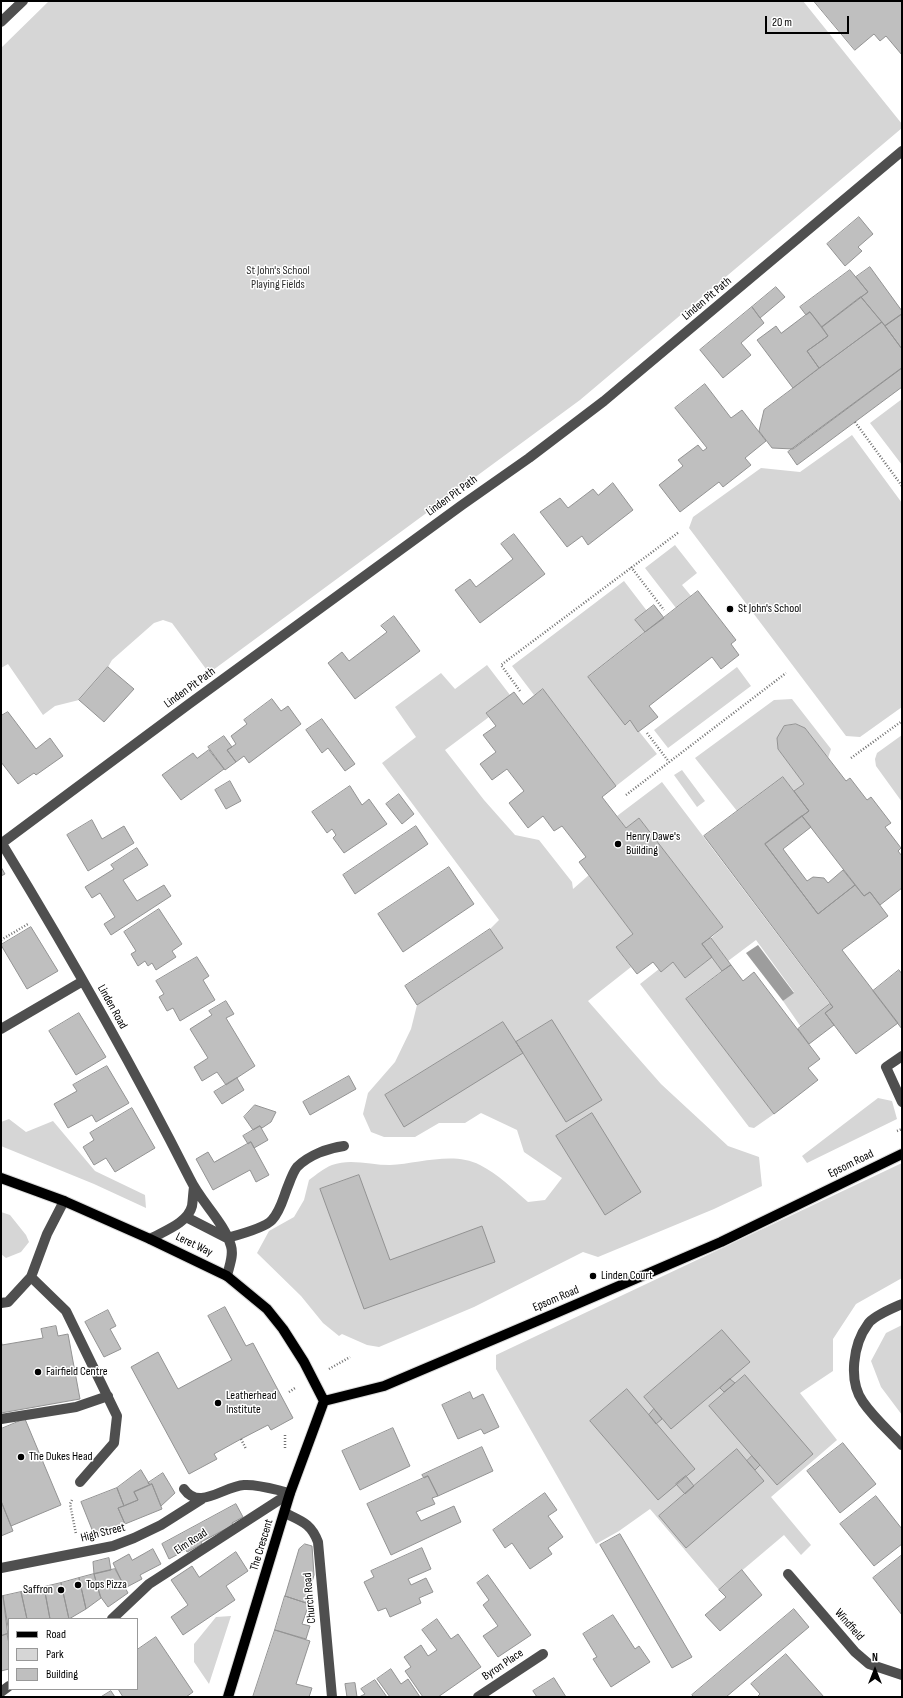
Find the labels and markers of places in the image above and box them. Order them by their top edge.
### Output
place label: St John's School [738,602,801,616]
marker: St John's School [725,604,735,614]
place label: Henry Dawe's Building [626,830,680,858]
marker: Henry Dawe's Building [613,839,623,849]
place label: Linden Court [601,1269,653,1283]
marker: Linden Court [588,1271,598,1281]
place label: Fairfield Centre [46,1365,107,1379]
marker: Fairfield Centre [33,1367,43,1377]
place label: Leatherhead Institute [226,1389,276,1417]
marker: Leatherhead Institute [213,1398,223,1408]
place label: The Dukes Head [29,1450,93,1464]
marker: The Dukes Head [16,1452,26,1462]
place label: Tops Pizza [86,1578,127,1592]
marker: Tops Pizza [73,1580,83,1590]
place label: Saffron [23,1583,53,1597]
marker: Saffron [56,1585,66,1595]

